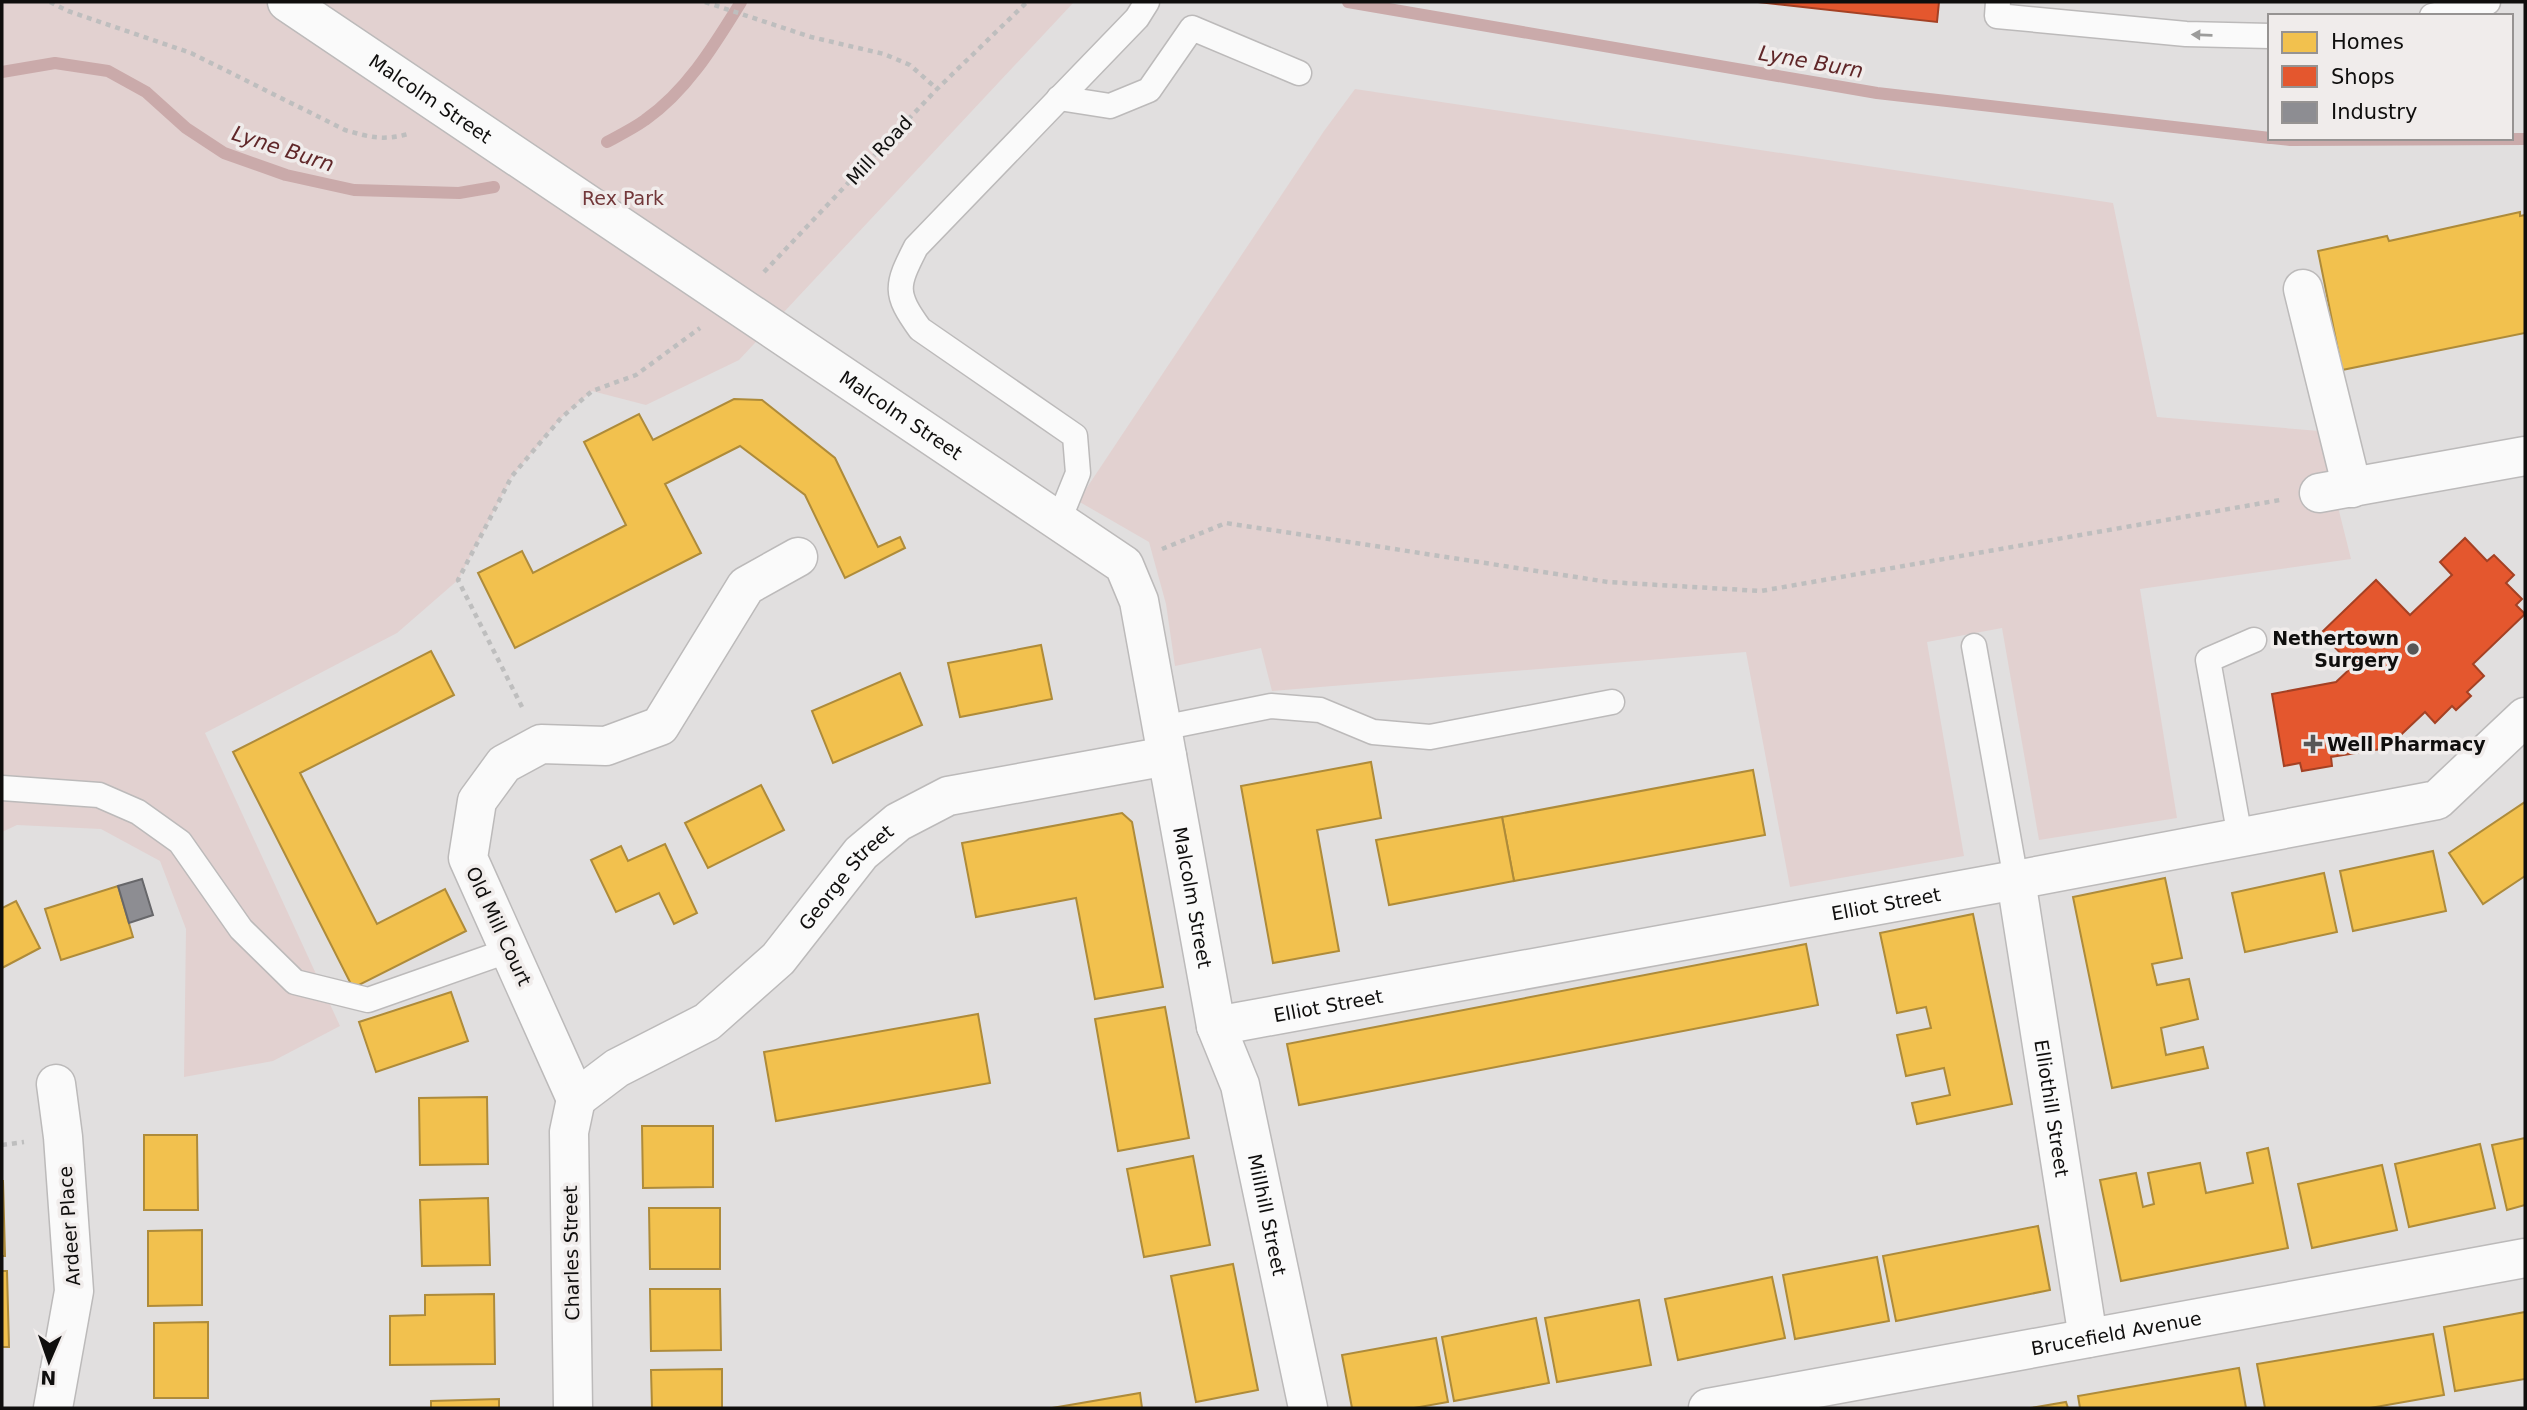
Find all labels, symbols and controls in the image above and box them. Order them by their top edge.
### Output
legend [2268,14,2513,140]
one-way arrow [2190,29,2212,40]
text: Homes [2331,30,2404,54]
water label: Lyne Burn [1757,41,1865,83]
street label: Malcolm Street [365,50,496,148]
text: Shops [2331,65,2395,89]
text: Industry [2331,100,2417,124]
street label: Mill Road [842,111,916,189]
water label: Lyne Burn [229,121,337,177]
park label: Rex Park [582,187,664,209]
street label: Malcolm Street [836,366,967,464]
place label: Nethertown Surgery [2272,627,2400,671]
marker: Nethertown Surgery [2405,641,2421,657]
place label: Well Pharmacy [2327,733,2486,755]
marker: Well Pharmacy [2305,736,2321,752]
street label: George Street [794,820,898,934]
street label: Malcolm Street [1169,825,1216,970]
street label: Old Mill Court [462,863,536,989]
street label: Elliot Street [1829,883,1942,925]
street label: Elliot Street [1272,985,1385,1026]
street label: Elliothill Street [2030,1038,2074,1178]
street label: Millhill Street [1244,1152,1291,1278]
street label: Ardeer Place [54,1165,84,1287]
street label: Charles Street [559,1185,583,1321]
street label: Brucefield Avenue [2029,1307,2203,1359]
north arrow [14,1326,84,1396]
text: N [40,1367,57,1389]

